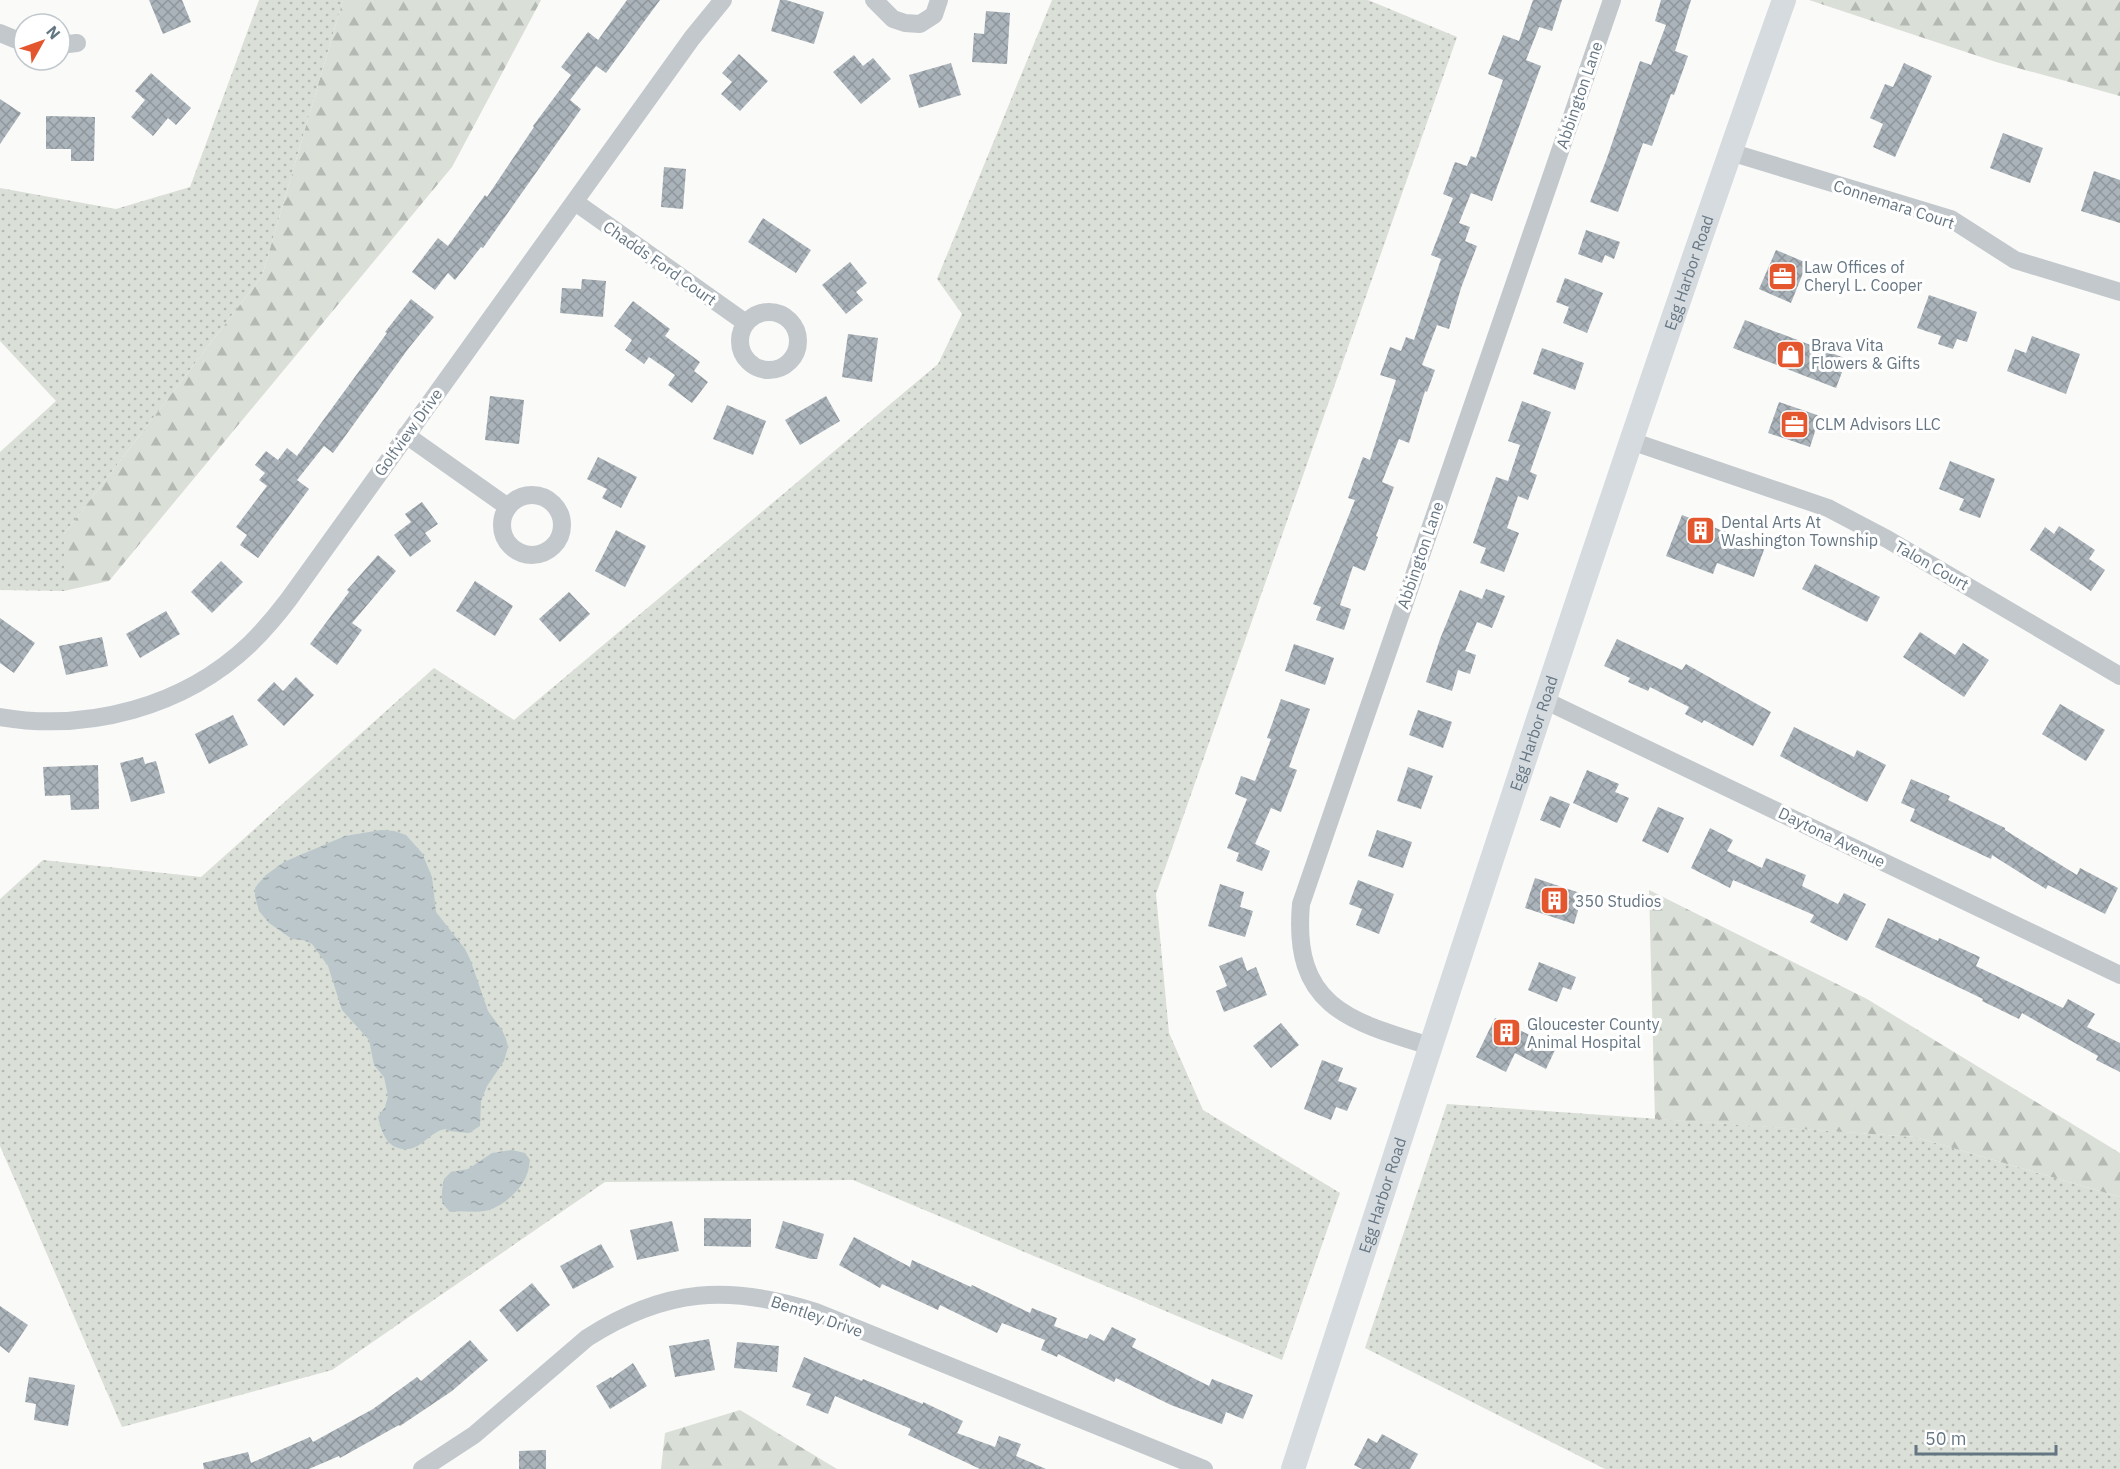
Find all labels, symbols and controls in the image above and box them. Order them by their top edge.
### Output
north arrow [12,12,72,72]
text: N [42,21,65,43]
street label: Abbington Lane [1551,39,1607,151]
street label: Connemara Court [1831,175,1957,233]
street label: Egg Harbor Road [1660,213,1718,333]
street label: Chadds Ford Court [600,216,720,310]
place label: Law Offices of Cheryl L. Cooper [1804,257,1922,295]
office icon: Law Offices of Cheryl L. Cooper [1767,260,1799,292]
place label: Brava Vita Flowers & Gifts [1811,335,1920,373]
shop icon: Brava Vita Flowers & Gifts [1774,338,1806,370]
street label: Golfview Drive [369,384,447,480]
office icon: CLM Advisors LLC [1778,408,1810,440]
place label: CLM Advisors LLC [1815,414,1941,434]
street label: Abbington Lane [1392,499,1448,611]
place label: Dental Arts At Washington Township [1721,512,1878,550]
building icon: Dental Arts At Washington Township [1684,515,1716,547]
street label: Talon Court [1891,536,1973,594]
street label: Egg Harbor Road [1505,673,1562,794]
street label: Daytona Avenue [1775,802,1889,872]
building icon: 350 Studios [1538,885,1570,917]
place label: 350 Studios [1575,891,1662,911]
place label: Gloucester County Animal Hospital [1527,1014,1660,1052]
building icon: Gloucester County Animal Hospital [1490,1017,1522,1049]
street label: Egg Harbor Road [1354,1135,1410,1255]
street label: Bentley Drive [768,1291,866,1341]
scale bar [1916,1418,2056,1456]
text: 50 m [1925,1427,1967,1450]

